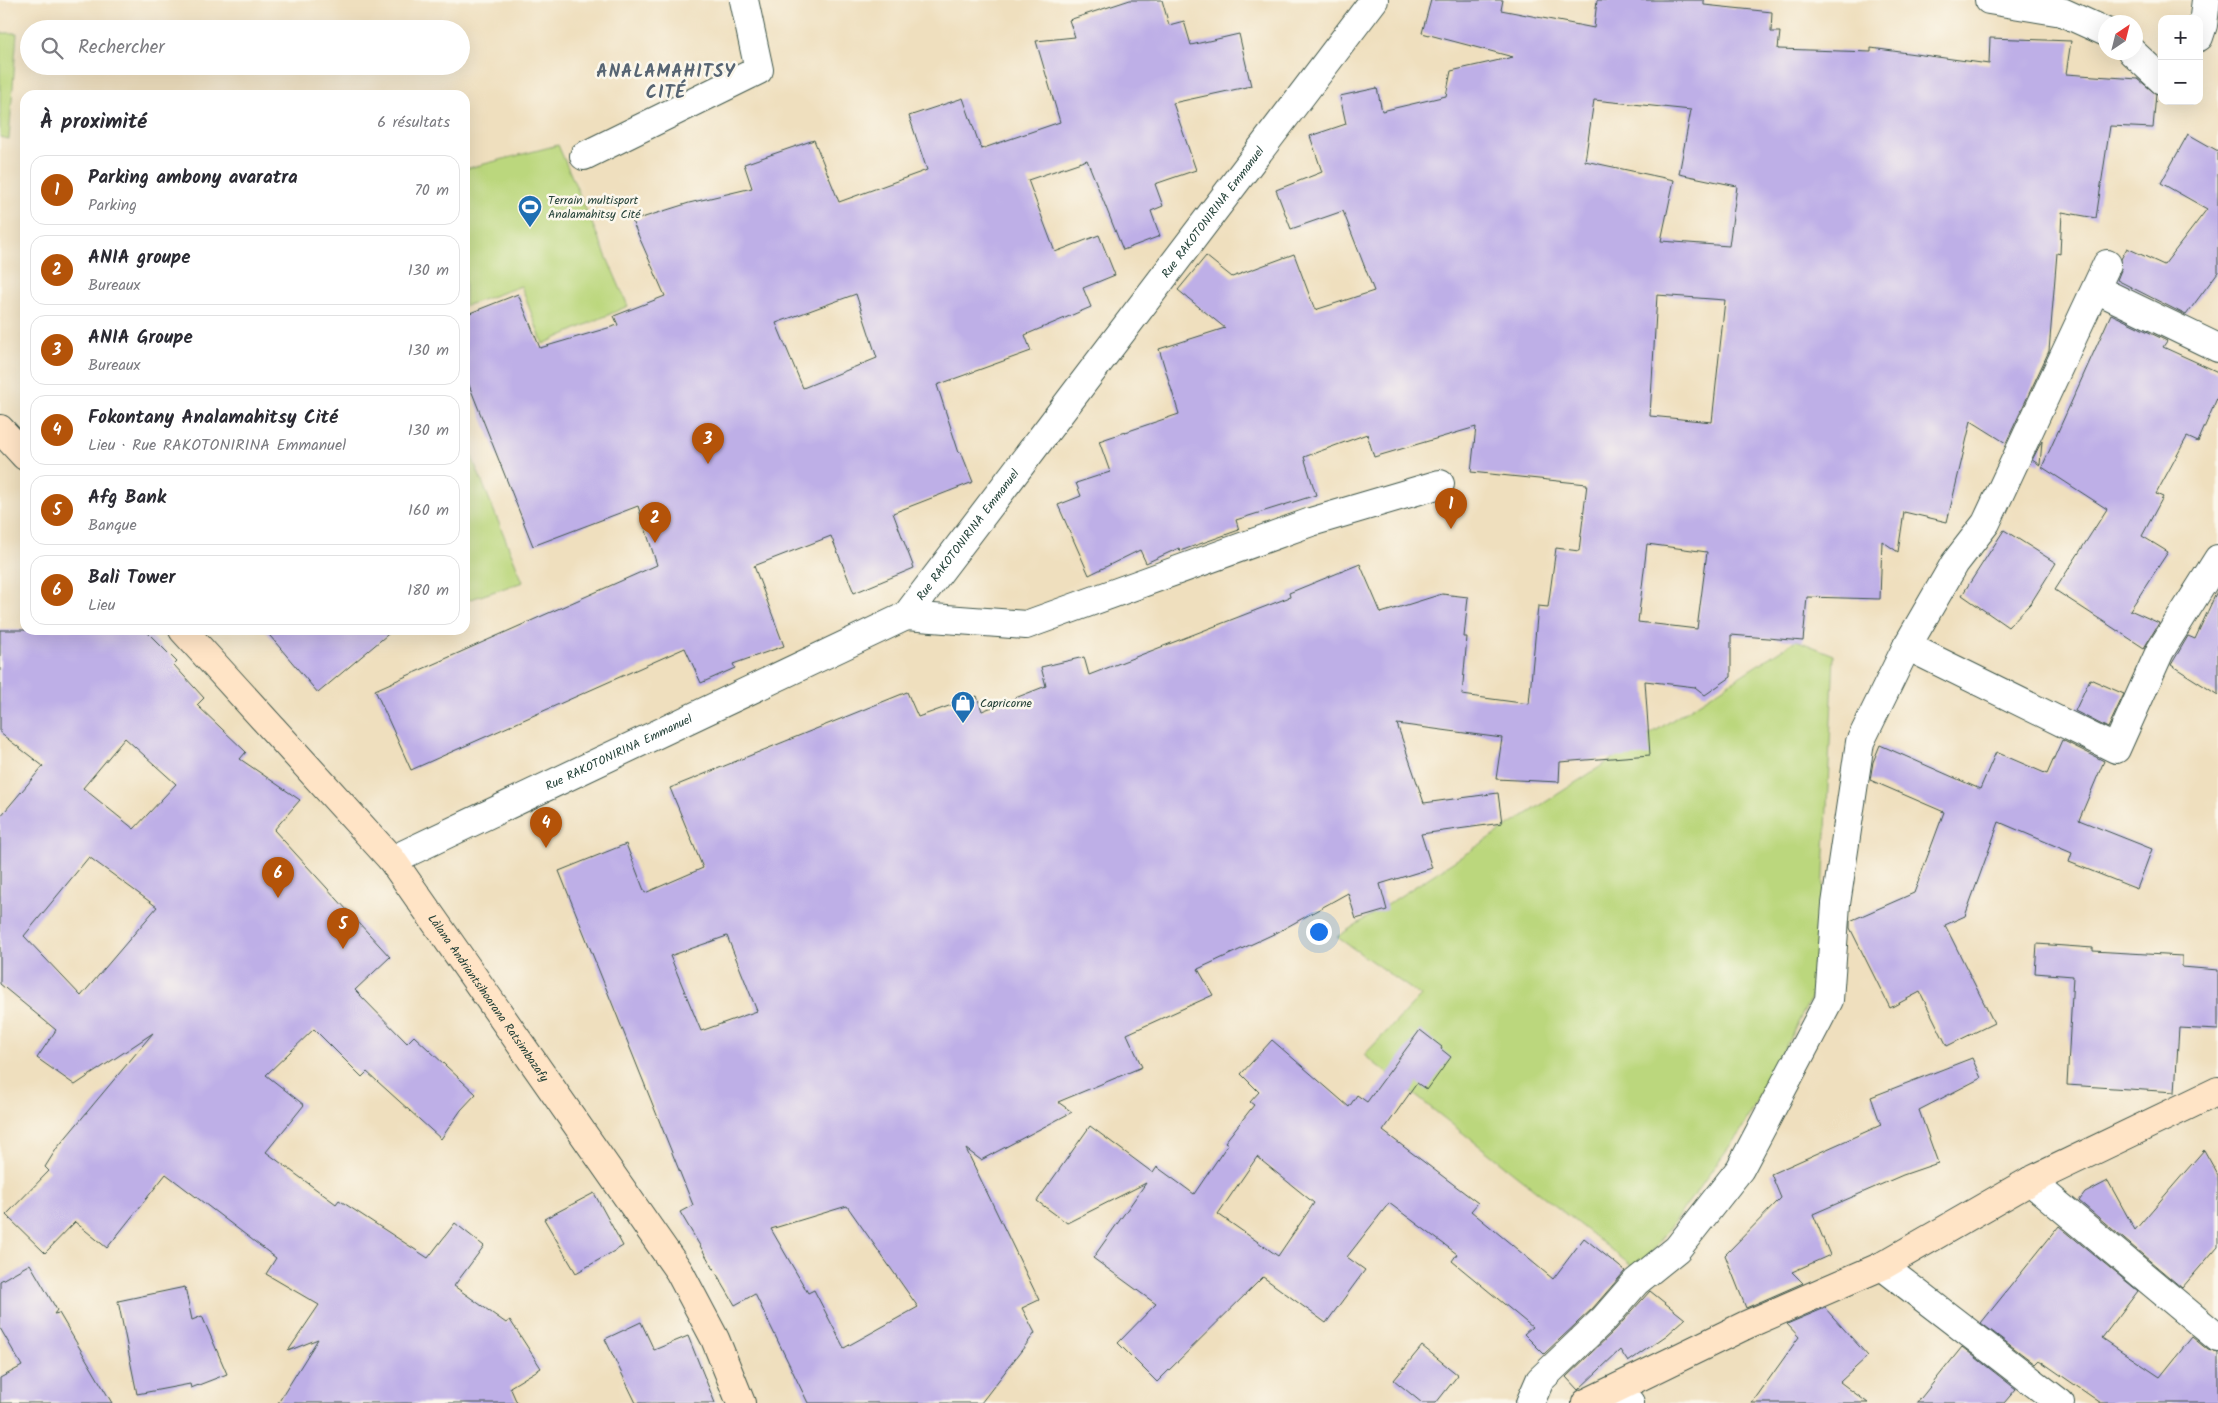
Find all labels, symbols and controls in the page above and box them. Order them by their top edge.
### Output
north arrow [2098,15,2143,60]
map controls [2158,15,2203,105]
button: + [2158,15,2203,60]
search box [20,20,470,75]
text: Rechercher [78,33,165,63]
icon: search [38,34,66,62]
district label: ANALAMAHITSY CITÉ [596,58,736,108]
button: − [2158,60,2203,105]
text: À proximité [40,106,147,139]
text: 6 résultats [377,110,450,135]
street label: Rue RAKOTONIRINA Emmanuel [1157,143,1269,282]
text: Parking ambony avaratra [88,163,298,193]
text: 1 [55,178,59,203]
text: 70 m [414,178,449,203]
place label: Terrain multisport Analamahitsy Cité [548,191,641,224]
text: Parking [88,193,137,218]
sports icon: Terrain multisport Analamahitsy Cité [517,194,543,228]
text: ANIA groupe [88,243,191,273]
text: 2 [52,258,62,283]
text: 130 m [408,258,449,283]
text: Bureaux [88,273,140,298]
text: ANIA Groupe [88,323,193,353]
text: 3 [53,338,61,363]
text: 130 m [408,338,449,363]
text: Bureaux [88,353,140,378]
text: Fokontany Analamahitsy Cité [88,403,338,433]
text: 4 [53,418,61,443]
text: 130 m [408,418,449,443]
pin: 3 [692,423,724,464]
text: Lieu · Rue RAKOTONIRINA Emmanuel [88,433,346,458]
street label: Rue RAKOTONIRINA Emmanuel [912,465,1024,605]
text: Afg Bank [88,483,166,513]
pin: 1 [1435,488,1467,529]
text: 5 [53,498,61,523]
text: 160 m [408,498,449,523]
pin: 2 [639,502,671,543]
text: Banque [88,513,137,538]
text: Bali Tower [88,563,176,593]
text: 6 [53,578,61,603]
text: 180 m [407,578,449,603]
text: Lieu [88,593,115,618]
shop icon: Capricorne [950,690,976,724]
place label: Capricorne [980,694,1033,713]
street label: Rue RAKOTONIRINA Emmanuel [542,710,696,796]
pin: 4 [530,807,562,848]
pin: 6 [262,857,294,898]
pin: 5 [327,908,359,949]
street label: Làlana Andriantsihoarana Ratsimbazafy [423,910,553,1086]
your location [1306,919,1332,945]

